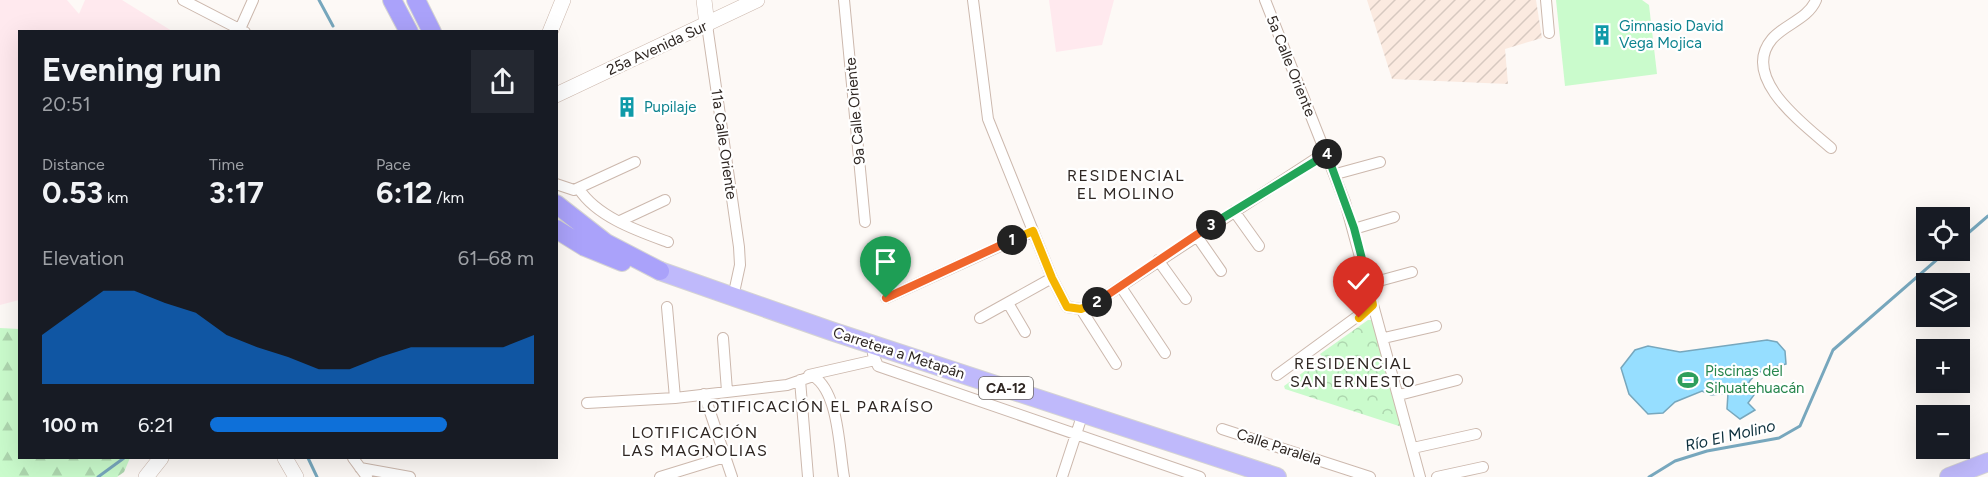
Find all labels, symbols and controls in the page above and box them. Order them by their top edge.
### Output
street label: 5a Calle Oriente [1263,13,1319,119]
street label: 25a Avenida Sur [604,17,710,79]
place label: Gimnasio David Vega Mojica [1619,17,1723,52]
building icon: Gimnasio David Vega Mojica [1590,23,1614,47]
text: Evening run [42,50,221,89]
button: share [471,50,534,113]
street label: 9a Calle Oriente [841,57,869,165]
street label: 11a Calle Oriente [707,88,741,200]
text: 20:51 [42,92,91,116]
building icon: Pupilaje [615,95,639,119]
place label: Pupilaje [644,98,697,116]
pin: 4 [1312,139,1342,169]
text: 4 [1322,144,1332,163]
text: Distance [42,155,105,174]
text: Time [209,155,244,174]
text: Pace [376,155,411,174]
district label: RESIDENCIAL EL MOLINO [1067,166,1185,203]
text: 0.53 [42,174,103,211]
text: 3:17 [209,174,264,211]
text: 6:12 [376,174,432,211]
text: km [103,188,128,207]
text: /km [432,188,464,207]
map controls [1916,207,1970,459]
button: locate [1916,207,1970,261]
pin: 3 [1196,210,1226,240]
text: 3 [1207,215,1215,234]
pin: 1 [997,225,1027,255]
text: 1 [1009,230,1015,249]
pin [860,236,911,298]
icon: arrive [869,245,902,278]
text: Elevation [42,246,124,270]
text: 61–68 m [458,246,534,270]
pin [1333,256,1384,318]
icon: check [1342,265,1375,298]
button: layers [1916,273,1970,327]
pin: 2 [1082,287,1112,317]
text: 2 [1092,292,1102,311]
street label: Carretera a Metapán [831,323,967,383]
button: + [1916,339,1970,393]
district label: RESIDENCIAL SAN ERNESTO [1290,354,1416,391]
place label: Piscinas del Sihuatehuacán [1705,362,1804,397]
sports icon: Piscinas del Sihuatehuacán [1676,368,1700,392]
road number: CA-12 [979,377,1033,399]
district label: LOTIFICACIÓN EL PARAÍSO [698,397,934,416]
button: − [1916,405,1970,459]
text: 100 m [42,413,99,437]
text: 6:21 [138,413,174,437]
water label: Río El Molino [1683,416,1777,455]
district label: LOTIFICACIÓN LAS MAGNOLIAS [622,423,768,460]
street label: Calle Paralela [1234,425,1324,469]

